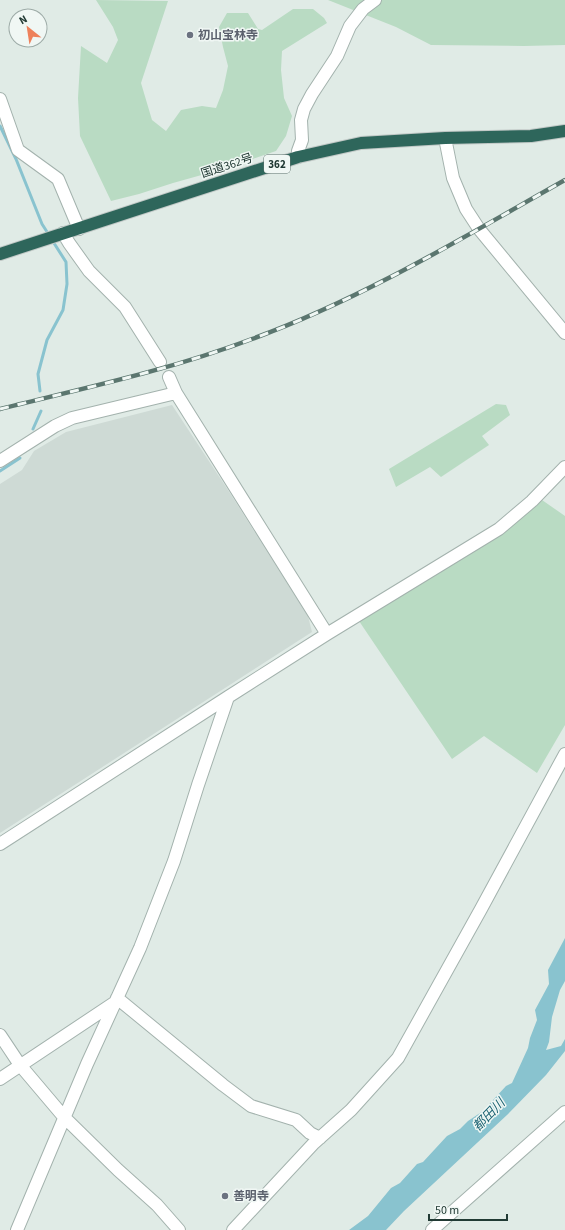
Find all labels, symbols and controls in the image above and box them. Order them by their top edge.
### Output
north arrow [8,8,48,48]
text: N [16,11,30,28]
place label: 初山宝林寺 [198,27,258,44]
marker: 初山宝林寺 [185,30,195,40]
street label: 国道362号 [199,150,255,182]
road number: 362 [264,155,290,173]
water label: 都田川 [469,1093,510,1135]
place label: 善明寺 [233,1188,269,1205]
marker: 善明寺 [220,1191,230,1201]
scale bar [429,1196,507,1222]
text: 50 m [435,1202,459,1219]

